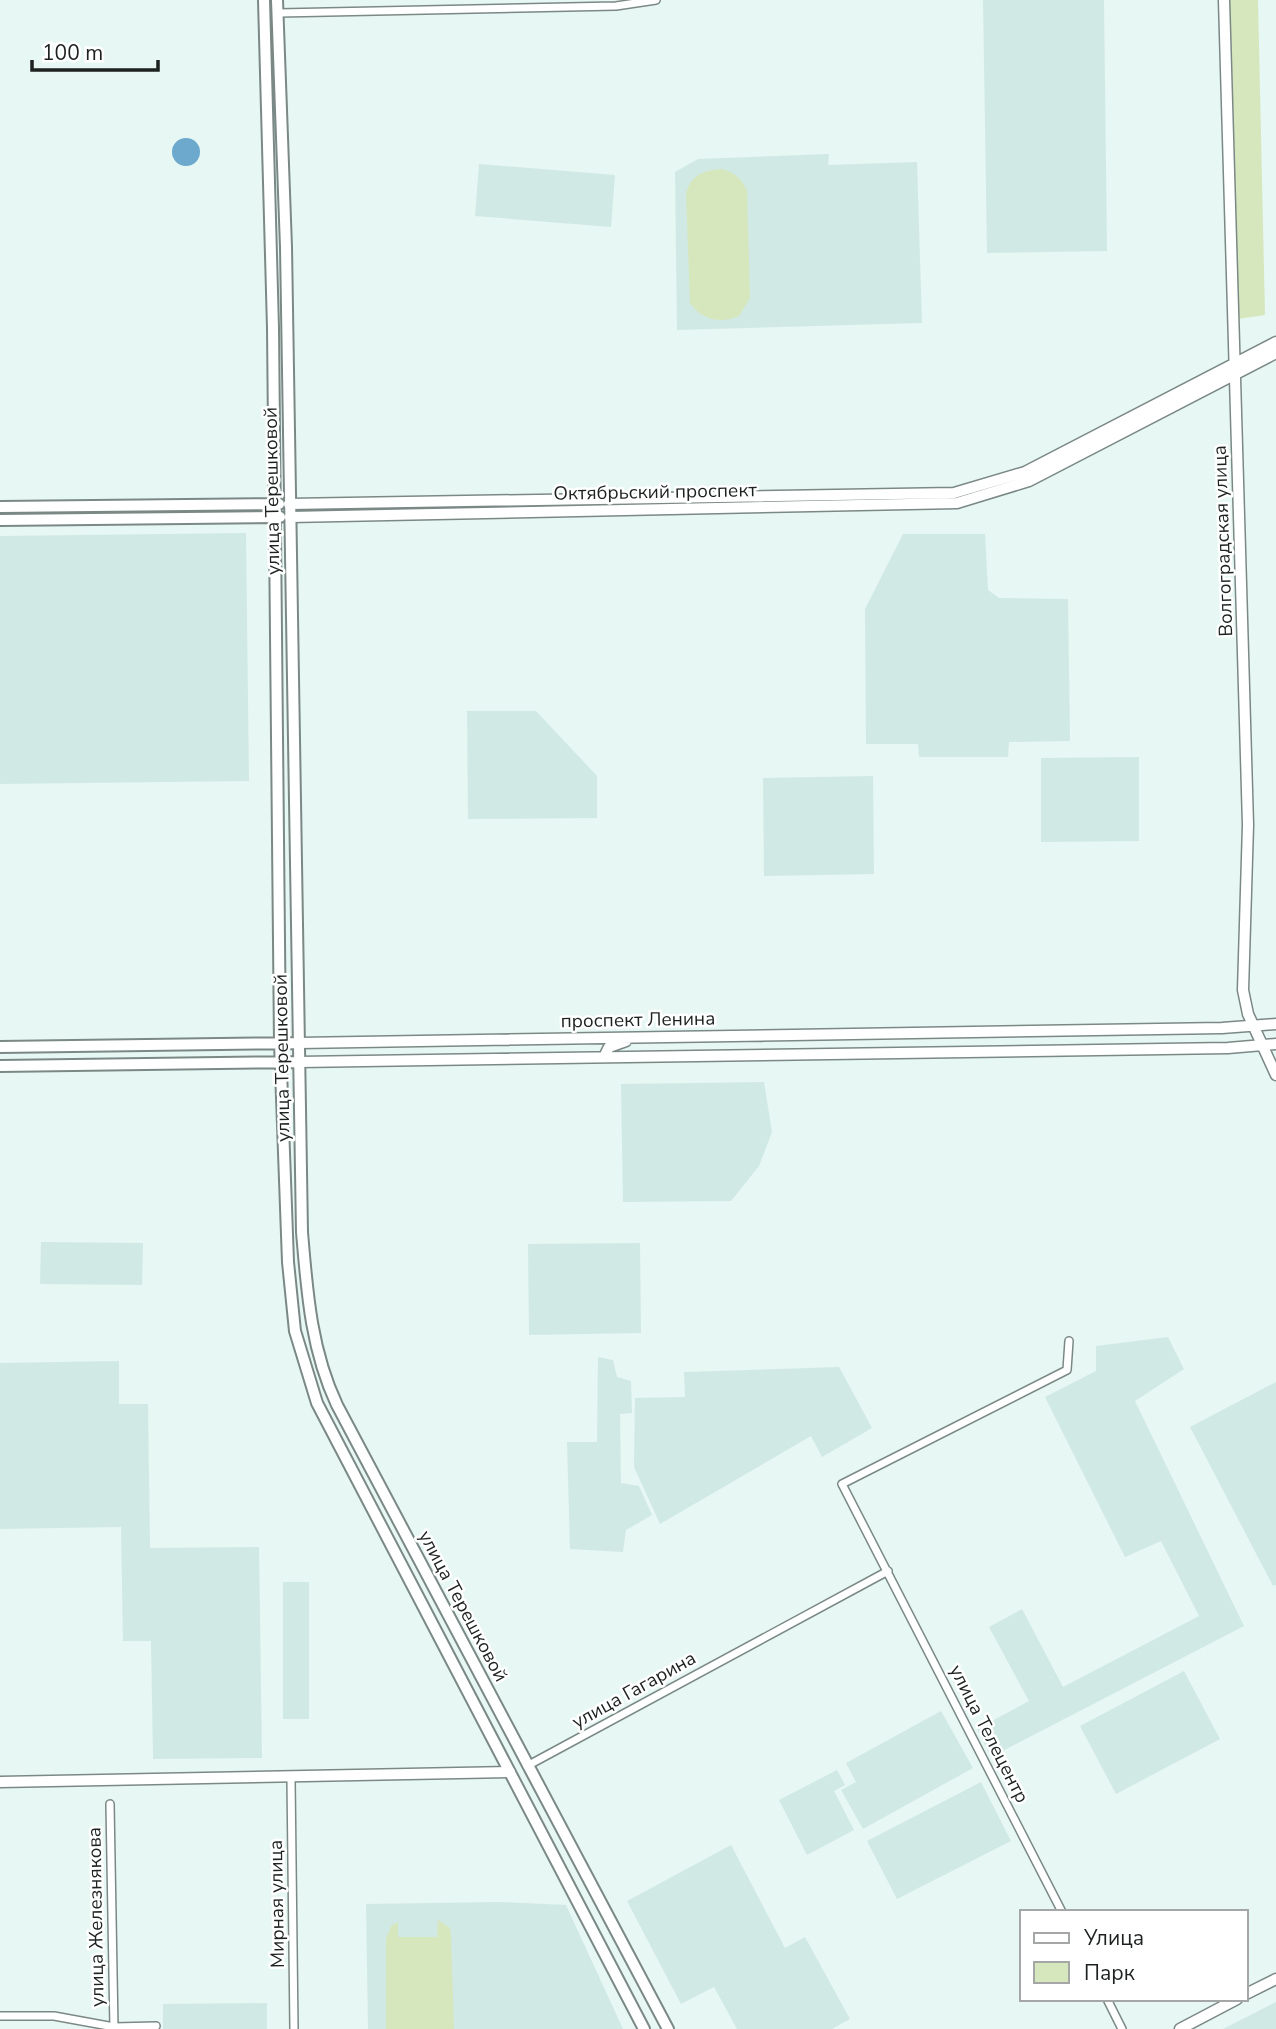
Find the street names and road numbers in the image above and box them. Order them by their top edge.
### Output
street label: улица Терешковой [258,407,286,575]
street label: Волгоградская улица [1207,445,1239,637]
street label: Октябрьский проспект [553,477,758,507]
street label: улица Терешковой [268,974,296,1142]
street label: проспект Ленина [560,1006,716,1034]
street label: улица Терешковой [412,1526,514,1686]
street label: улица Гагарина [567,1645,701,1735]
street label: улица Телецентр [943,1660,1035,1808]
street label: улица Железнякова [81,1827,111,2007]
street label: Мирная улица [263,1840,291,1968]

